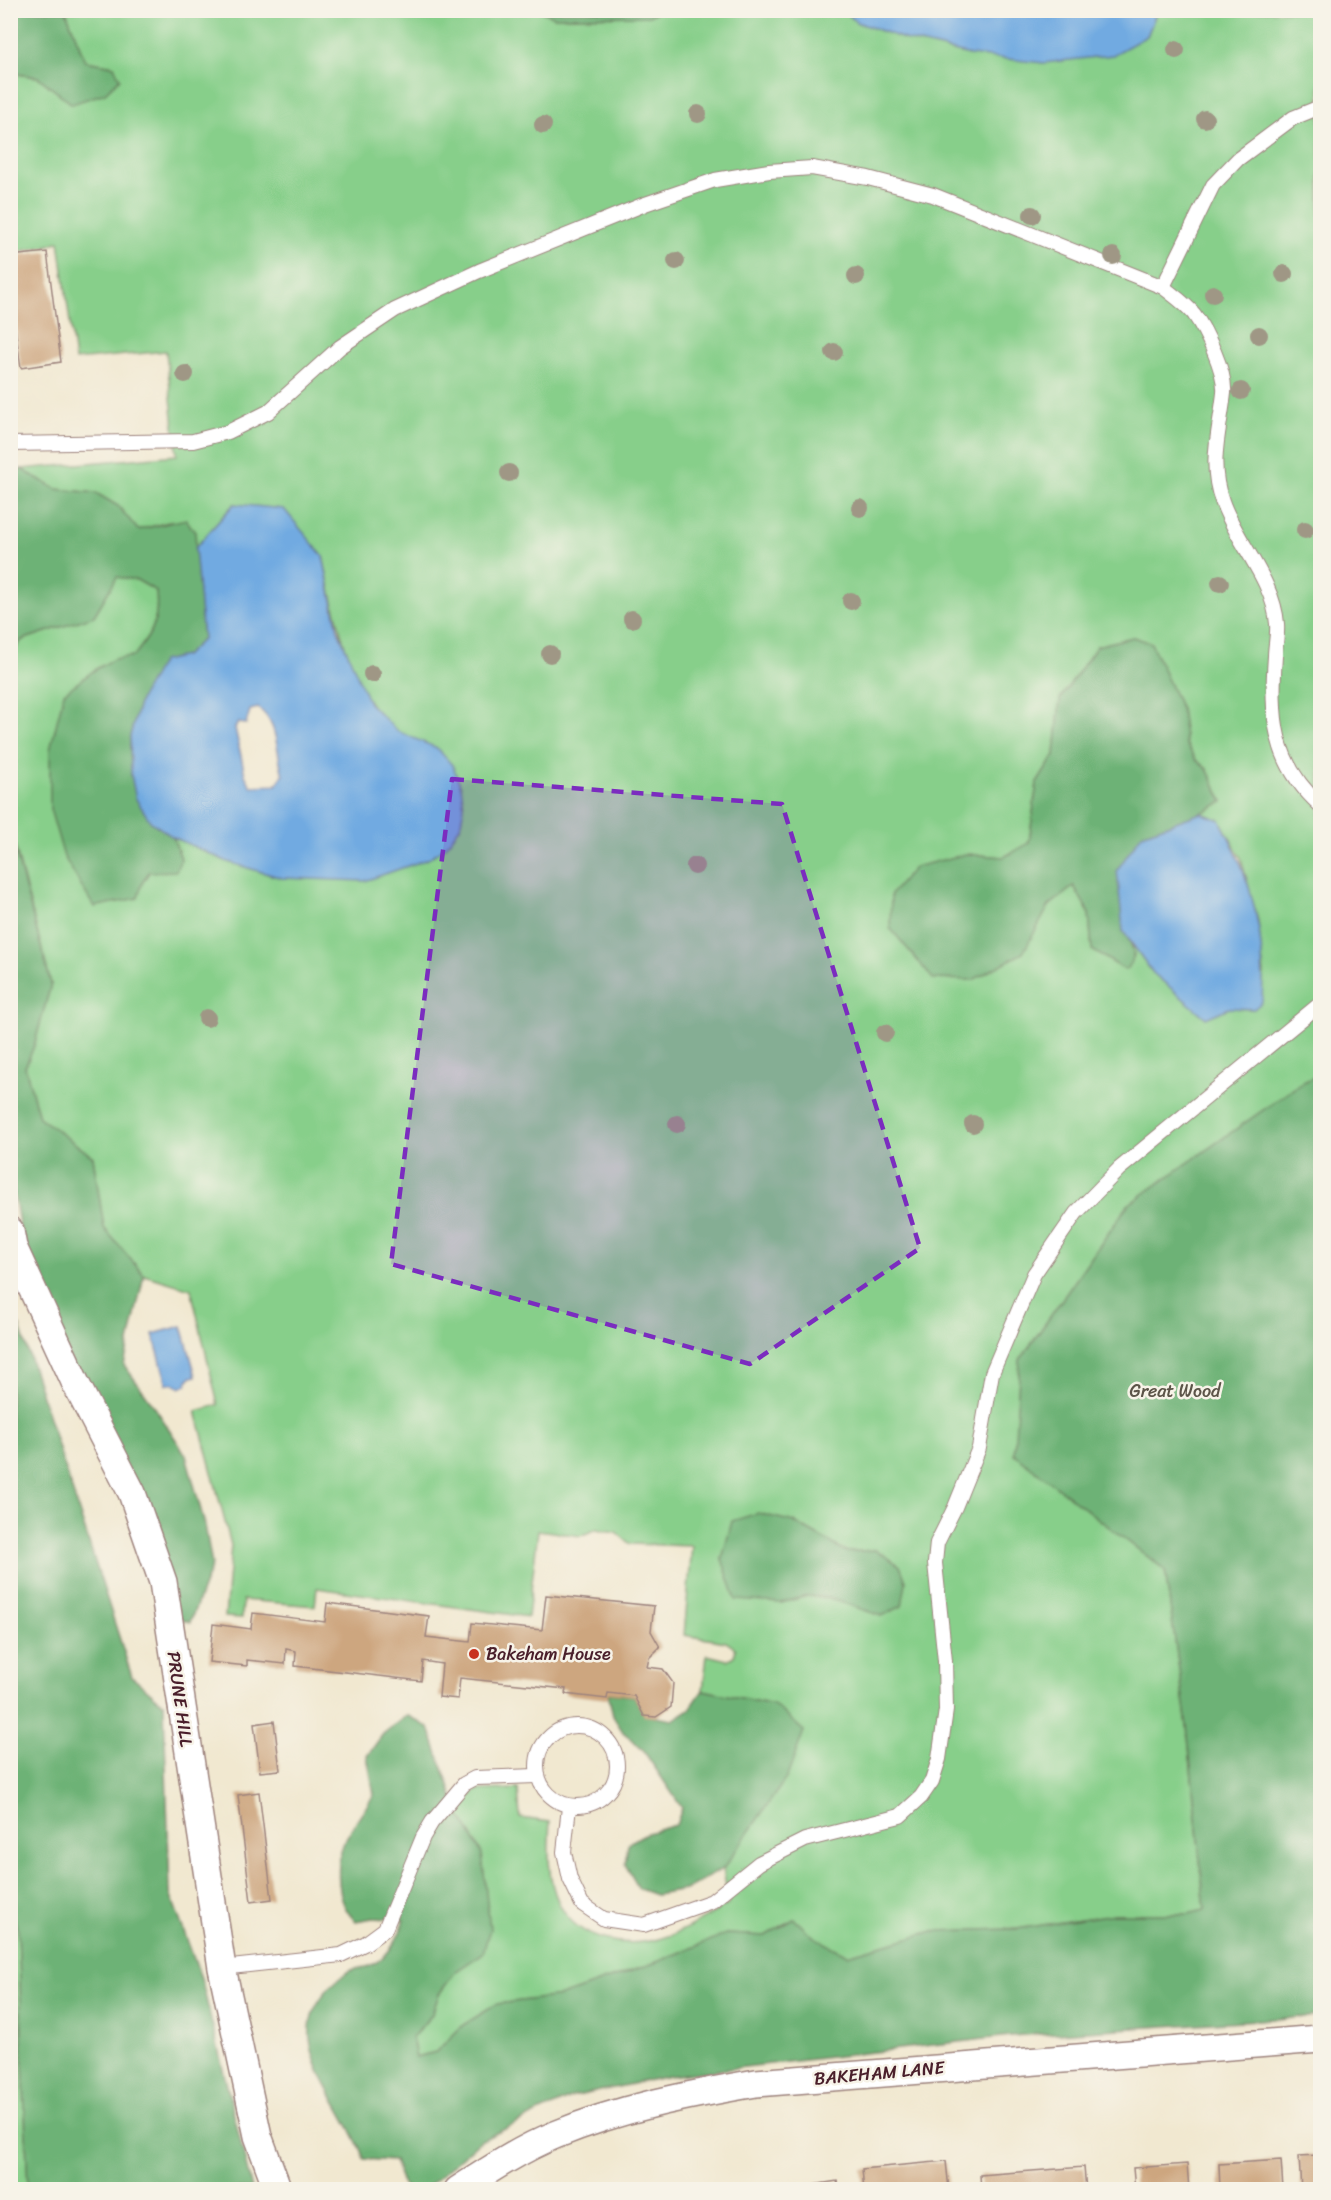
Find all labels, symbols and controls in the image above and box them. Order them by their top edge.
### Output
park label: Great Wood [1129,1375,1222,1407]
place label: Bakeham House [486,1638,611,1670]
marker: Bakeham House [467,1647,481,1661]
street label: PRUNE HILL [157,1649,203,1749]
street label: BAKEHAM LANE [813,2051,946,2095]

